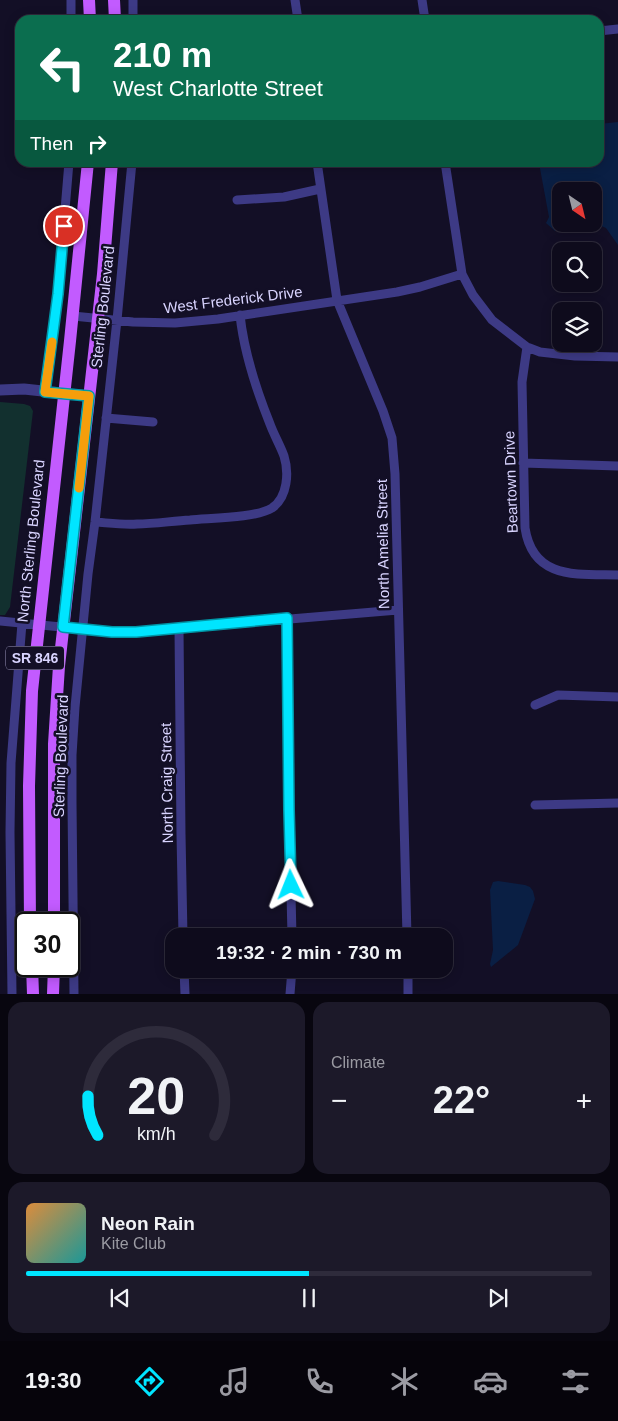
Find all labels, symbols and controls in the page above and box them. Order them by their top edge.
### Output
icon: left [30,35,95,100]
text: 210 m [113,35,212,74]
text: West Charlotte Street [113,76,323,101]
icon: right [83,130,111,158]
text: Then [30,133,73,154]
north arrow [552,182,602,232]
map controls [552,182,602,352]
pin [43,205,85,247]
icon: arrive [50,212,78,240]
button: search [552,242,602,292]
street label: Sterling Boulevard [88,245,117,369]
street label: West Frederick Drive [163,283,303,316]
button: layers [552,302,602,352]
street label: Beartown Drive [500,430,521,534]
street label: North Sterling Boulevard [14,459,47,623]
street label: North Amelia Street [373,478,392,609]
road number: SR 846 [6,646,64,670]
street label: Sterling Boulevard [50,694,71,818]
street label: North Craig Street [157,722,176,844]
position arrow [264,858,316,910]
speed limit sign: 30 [15,912,80,977]
text: 19:32 · 2 min · 730 m [216,942,402,963]
text: Climate [331,1054,385,1071]
text: 20 [128,1067,185,1125]
text: 22° [433,1079,490,1121]
text: − [331,1085,347,1116]
text: + [576,1085,592,1116]
text: km/h [137,1124,176,1144]
text: Neon Rain [101,1213,195,1234]
text: Kite Club [101,1235,166,1252]
icon: previous [106,1284,134,1312]
icon: pause [295,1284,323,1312]
icon: next [484,1284,512,1312]
icon: directions [132,1364,167,1399]
icon: music [217,1364,252,1399]
icon: phone [302,1364,337,1399]
icon: climate [387,1364,422,1399]
icon: car [473,1364,508,1399]
icon: filters [558,1364,593,1399]
text: 19:30 [25,1368,81,1393]

